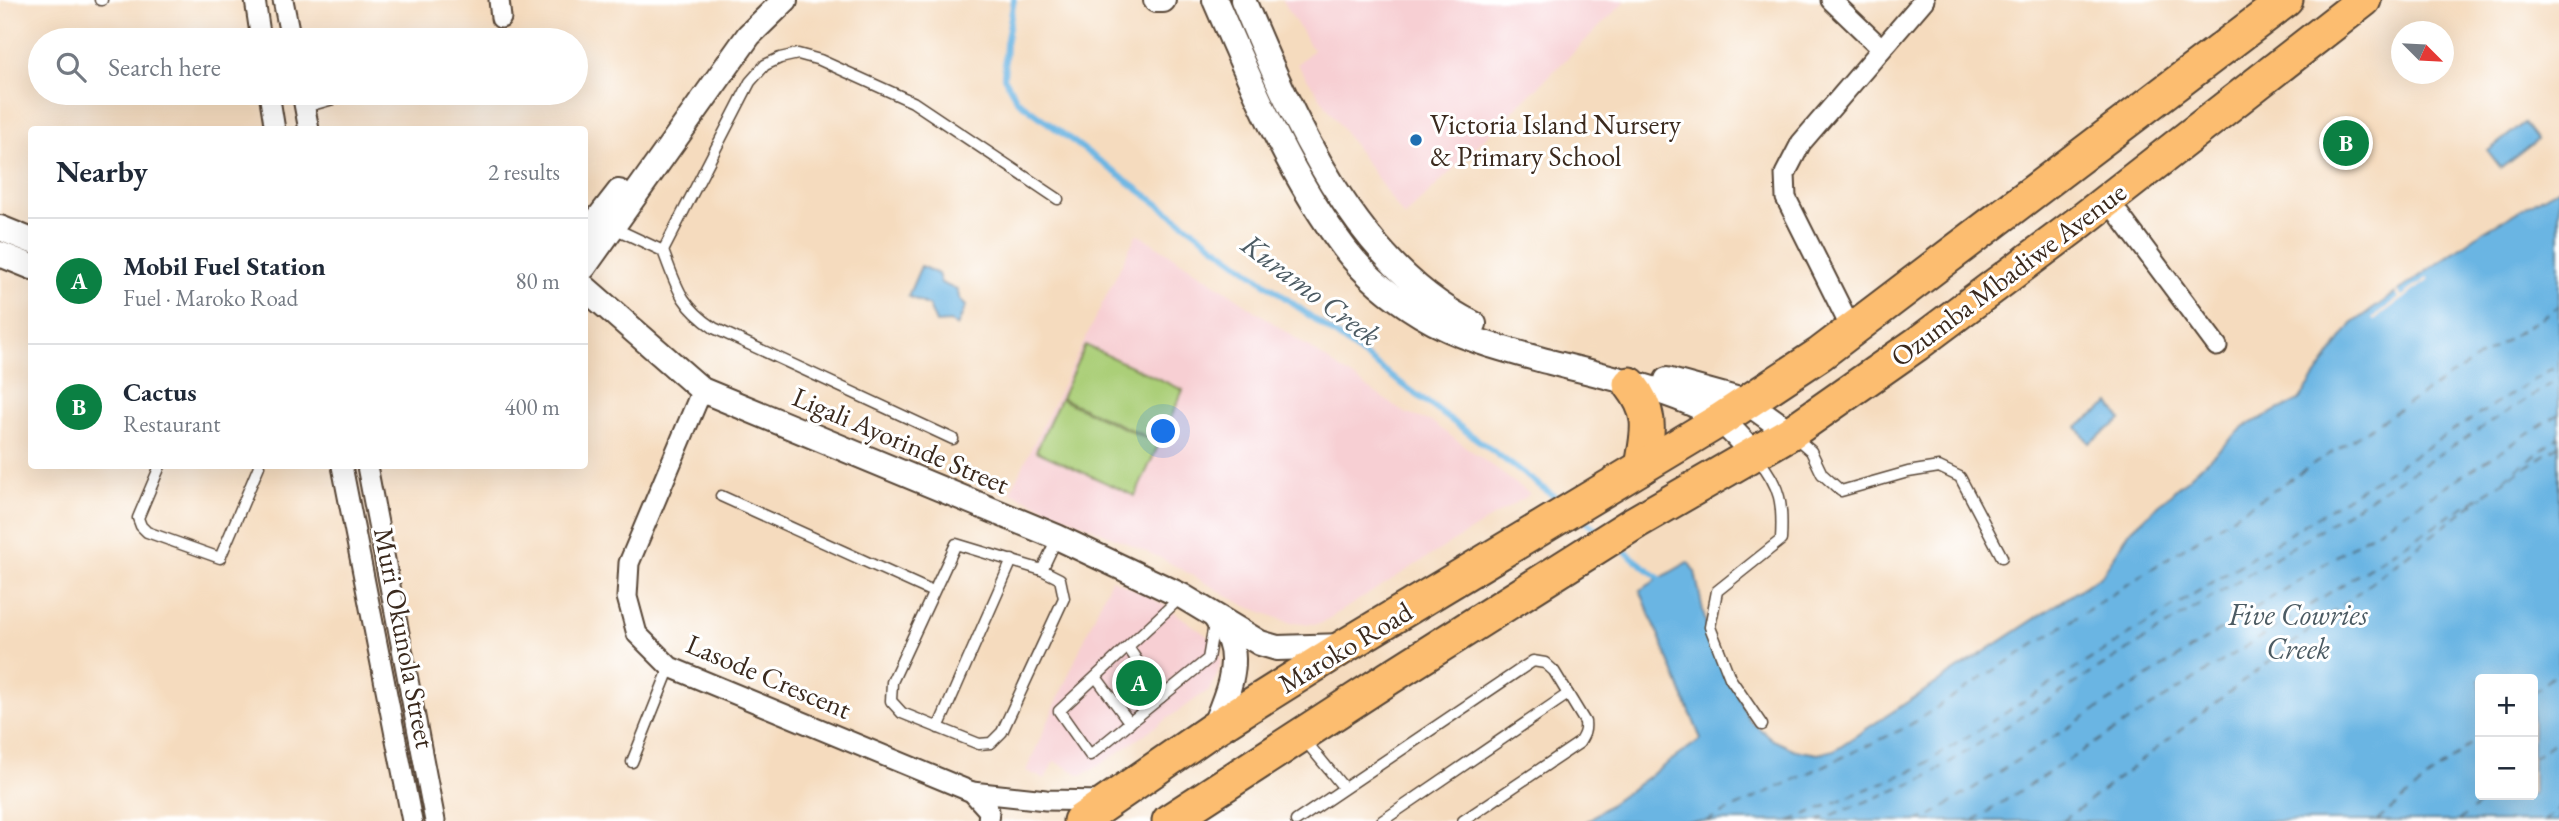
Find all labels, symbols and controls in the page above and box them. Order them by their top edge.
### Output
north arrow [2391,21,2454,84]
search box [28,28,588,105]
icon: search [52,48,90,86]
text: Search here [108,50,221,84]
place label: Victoria Island Nursery & Primary School [1430,106,1682,174]
pin: B [2323,117,2369,169]
marker: Victoria Island Nursery & Primary School [1408,132,1424,148]
text: Nearby [56,152,148,191]
text: 2 results [488,157,560,187]
street label: Ozumba Mbadiwe Avenue [1883,174,2133,374]
water label: Kuramo Creek [1233,224,1389,355]
text: Mobil Fuel Station [123,249,326,283]
text: A [71,266,87,296]
text: 80 m [515,266,560,296]
text: Fuel · Maroko Road [123,283,298,313]
text: Cactus [123,375,197,409]
street label: Ligali Ayorinde Street [787,378,1015,502]
text: B [72,392,86,422]
text: 400 m [504,392,560,422]
text: Restaurant [123,409,221,439]
your location [1146,414,1180,448]
street label: Muri Okunola Street [366,524,444,752]
street label: Maroko Road [1272,593,1419,701]
water label: Five Cowries Creek [2227,595,2369,668]
street label: Lasode Crescent [681,625,857,727]
pin: A [1116,657,1162,709]
map controls [2475,674,2538,800]
button: + [2475,674,2538,737]
button: − [2475,737,2538,800]

